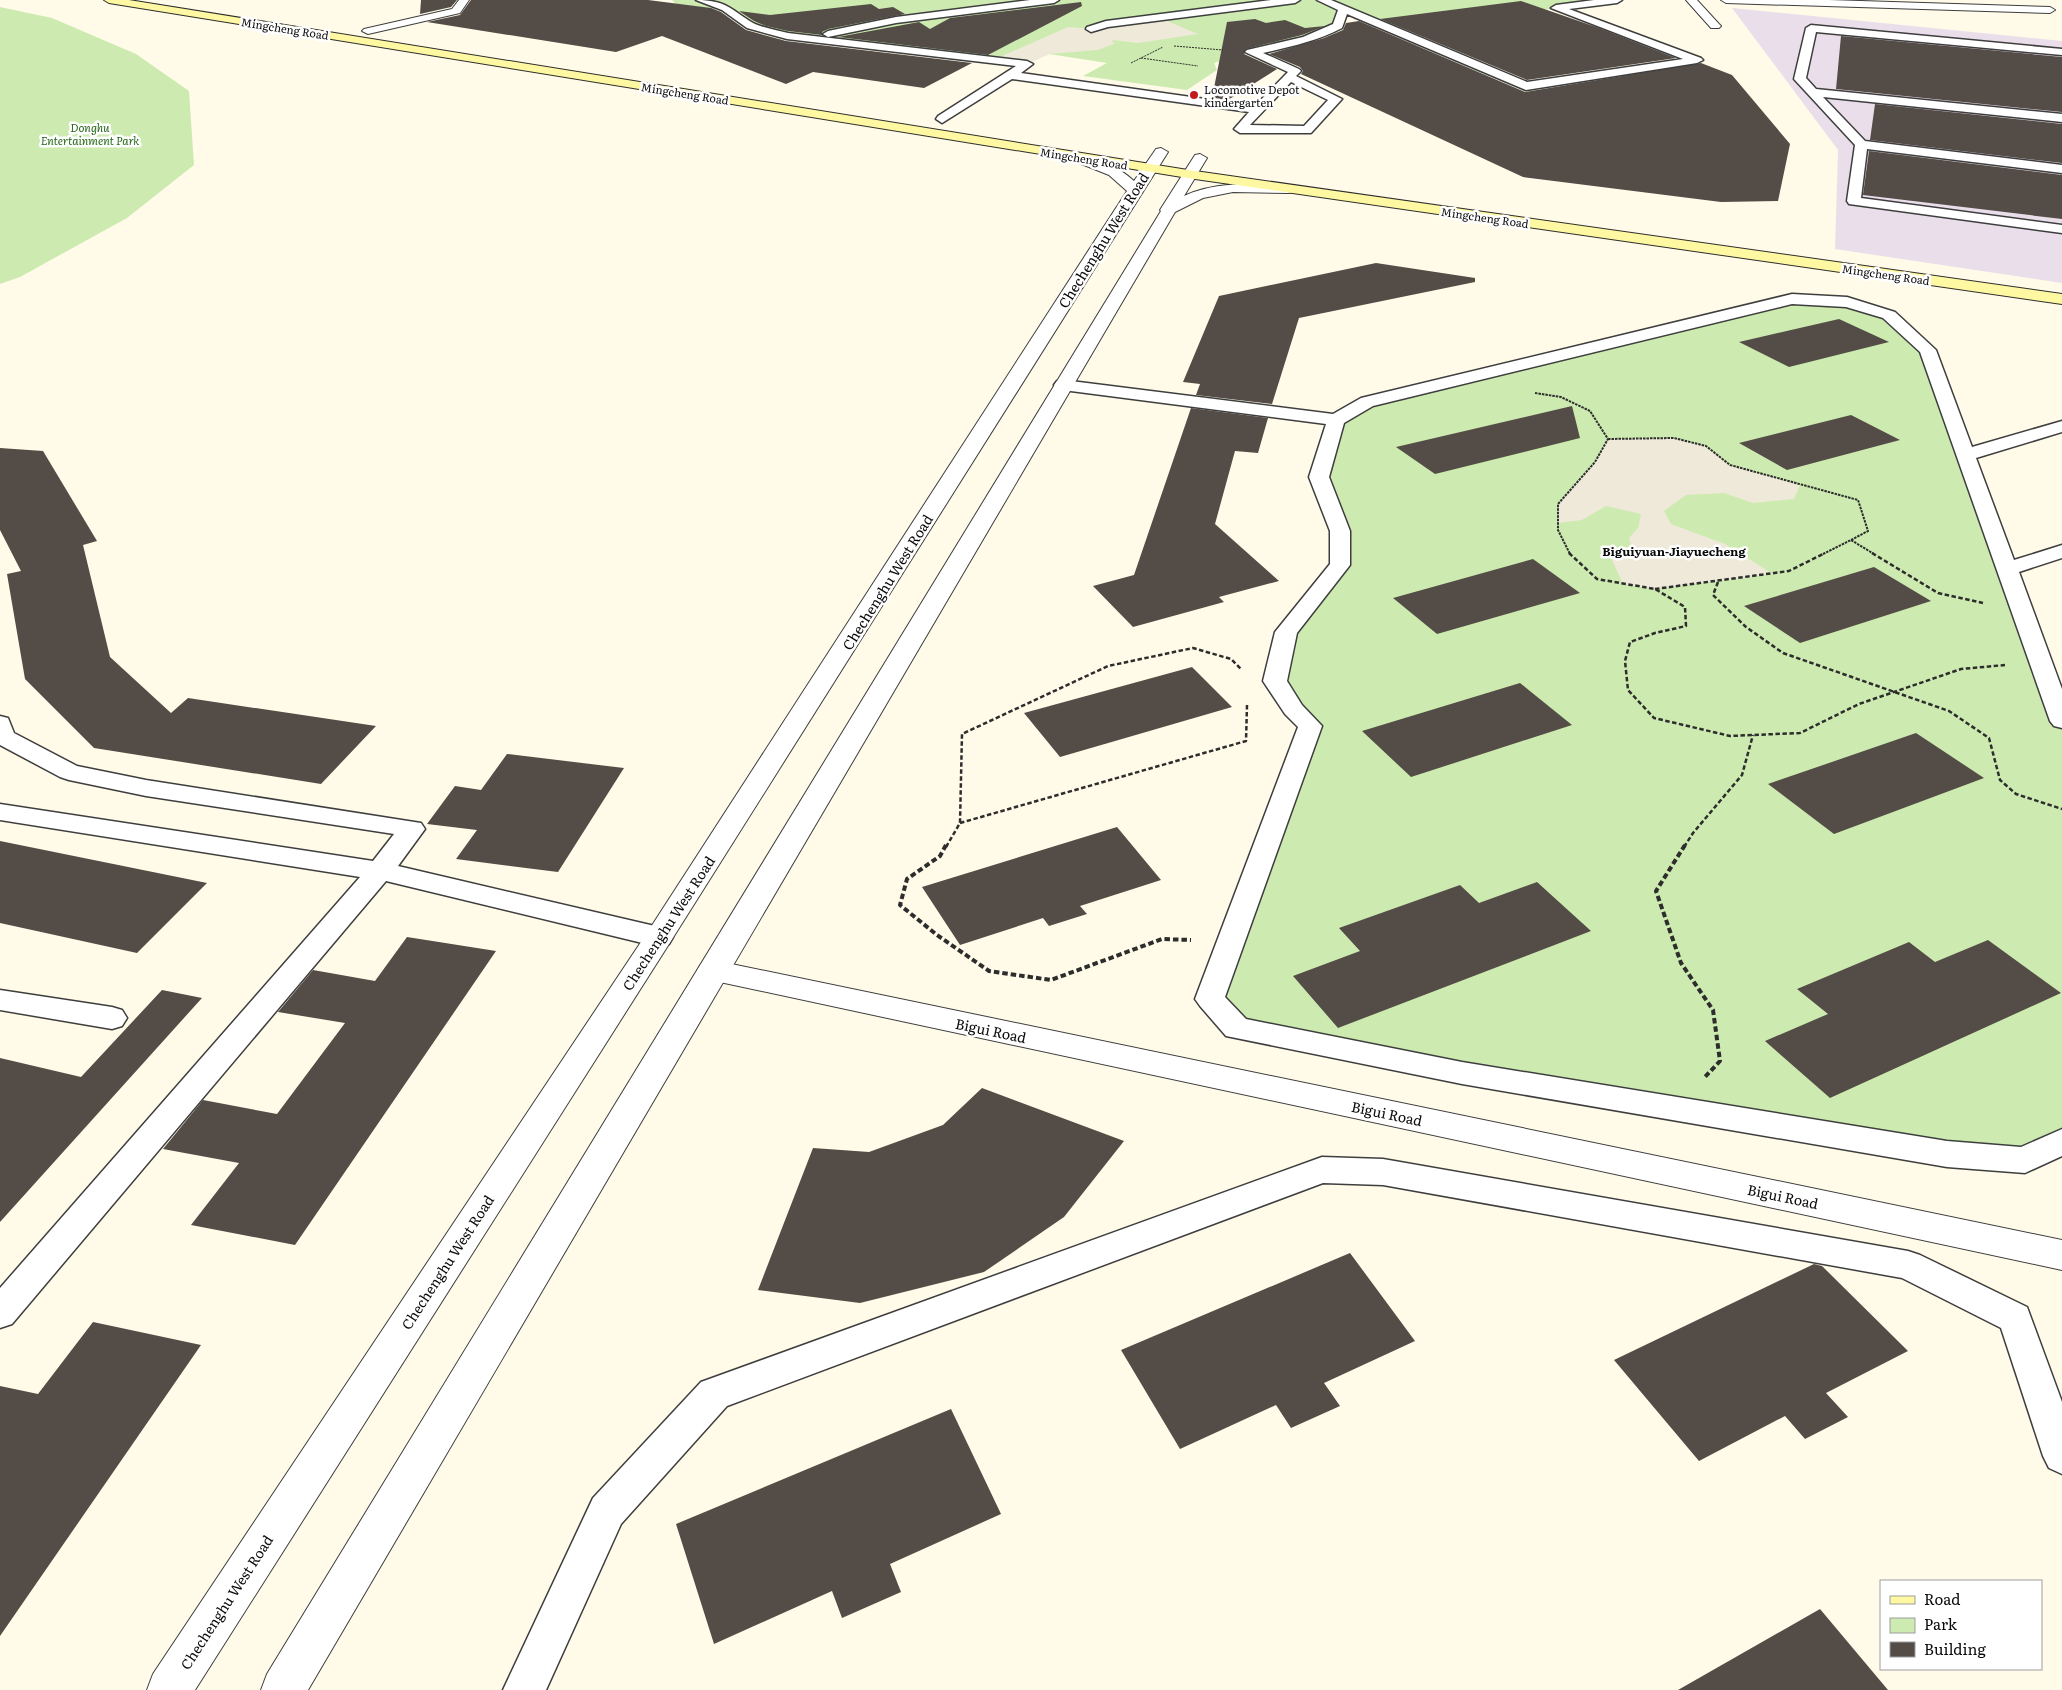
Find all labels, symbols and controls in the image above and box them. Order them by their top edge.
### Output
street label: Mingcheng Road [240,13,330,43]
street label: Mingcheng Road [640,78,730,108]
place label: Locomotive Depot kindergarten [1204,81,1300,110]
marker: Locomotive Depot kindergarten [1188,89,1200,101]
park label: Donghu Entertainment Park [41,119,139,148]
street label: Mingcheng Road [1039,143,1129,173]
street label: Chechenghu West Road [1053,168,1153,312]
street label: Mingcheng Road [1440,203,1530,231]
street label: Mingcheng Road [1841,260,1931,288]
street label: Chechenghu West Road [837,510,937,654]
district label: Biguiyuan-Jiayuecheng [1602,542,1746,560]
street label: Chechenghu West Road [617,852,719,994]
street label: Bigui Road [954,1013,1029,1047]
street label: Bigui Road [1350,1096,1425,1130]
street label: Bigui Road [1746,1179,1821,1213]
street label: Chechenghu West Road [396,1191,498,1333]
street label: Chechenghu West Road [175,1531,277,1673]
legend [1880,1580,2042,1670]
text: Road [1924,1587,1960,1610]
text: Park [1924,1612,1958,1635]
text: Building [1924,1637,1986,1660]

